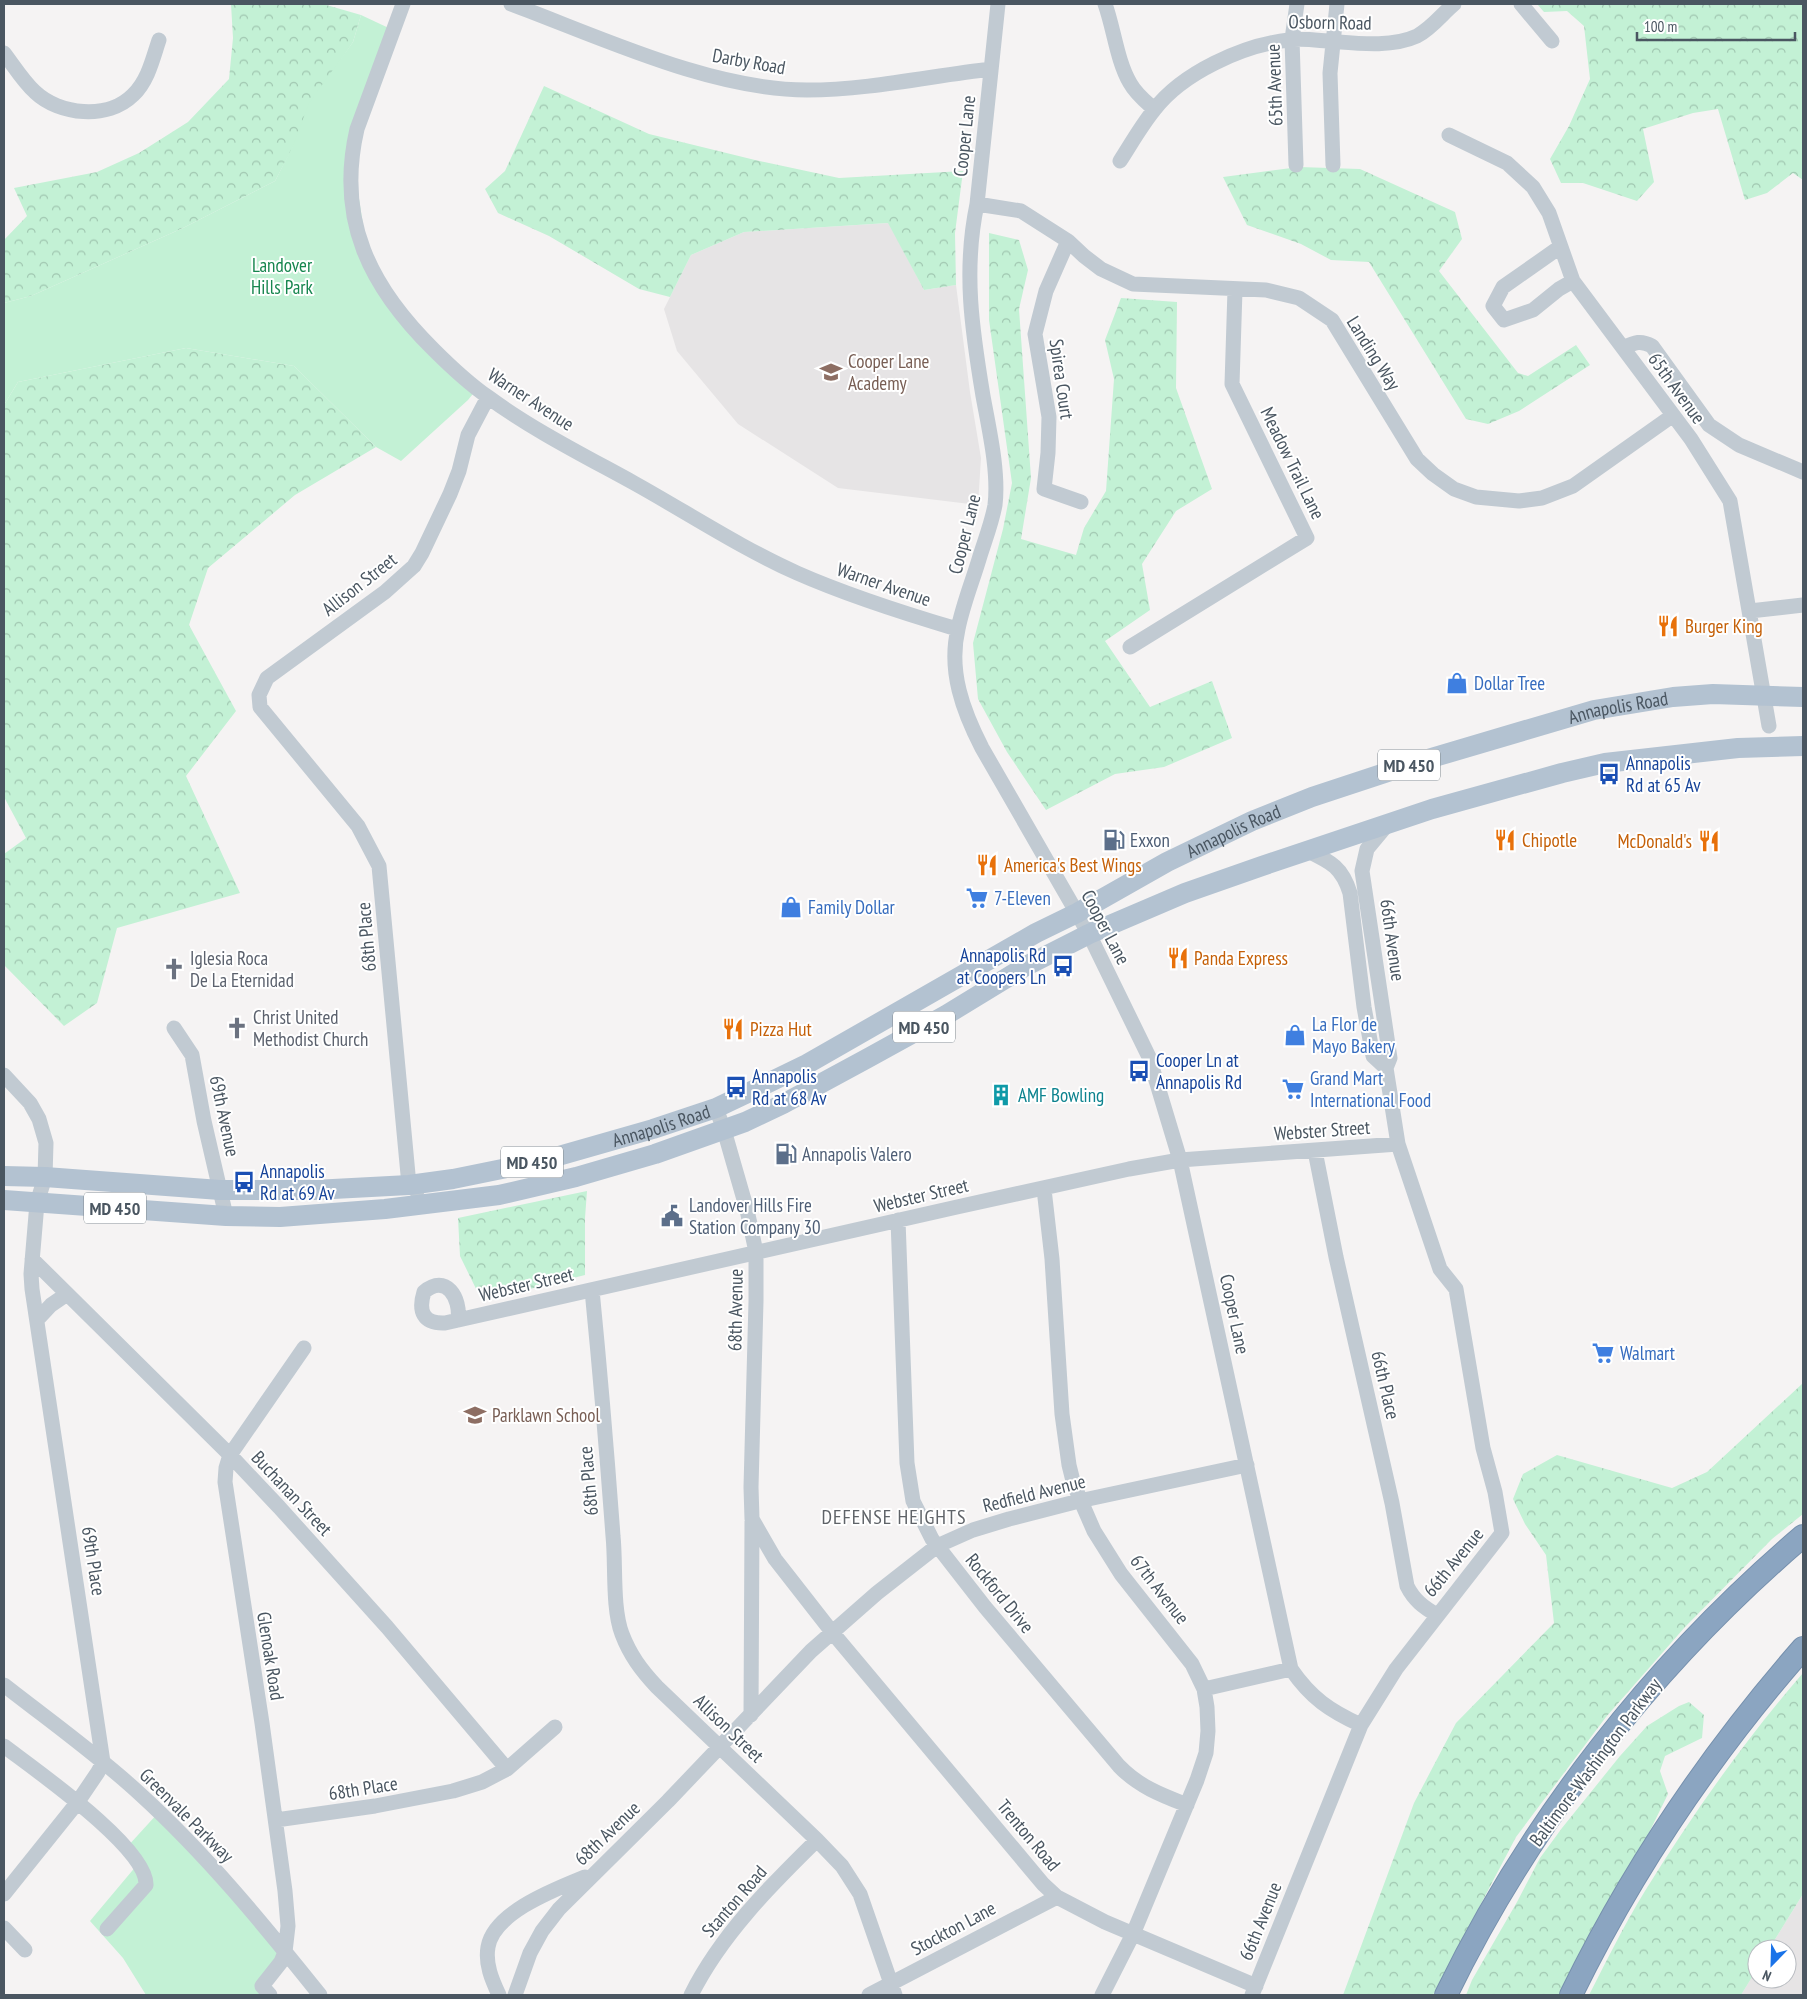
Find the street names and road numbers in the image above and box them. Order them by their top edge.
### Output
street label: Osborn Road [1288,9,1372,35]
street label: Darby Road [711,43,787,79]
street label: 65th Avenue [1261,43,1287,127]
street label: Cooper Lane [948,94,980,178]
street label: Landing Way [1342,311,1407,395]
street label: Spirea Court [1044,337,1080,421]
street label: 65th Avenue [1643,348,1711,428]
street label: Warner Avenue [483,362,579,436]
street label: Meadow Trail Lane [1256,403,1331,523]
street label: Cooper Lane [943,491,986,576]
street label: Allison Street [317,547,402,621]
street label: Warner Avenue [834,557,934,611]
street label: Annapolis Road [1565,686,1670,729]
road number: MD 450 [1378,750,1440,780]
street label: Annapolis Road [1182,799,1284,863]
street label: Cooper Lane [1076,885,1136,969]
street label: 66th Avenue [1375,898,1411,983]
street label: 68th Place [351,901,381,973]
road number: MD 450 [893,1012,955,1042]
street label: 69th Avenue [205,1073,245,1159]
street label: Annapolis Road [609,1099,713,1152]
street label: Webster Street [1273,1115,1372,1145]
road number: MD 450 [501,1146,563,1178]
street label: Webster Street [871,1172,971,1218]
road number: MD 450 [84,1192,146,1224]
street label: Webster Street [476,1261,576,1307]
street label: 68th Avenue [722,1269,748,1351]
street label: Cooper Lane [1215,1272,1255,1356]
street label: 66th Place [1366,1348,1406,1422]
street label: Buchanan Street [247,1445,338,1541]
street label: 68th Place [573,1445,603,1517]
street label: Redfield Avenue [980,1469,1088,1517]
street label: 66th Avenue [1418,1522,1488,1602]
street label: 69th Place [77,1525,111,1597]
street label: Rockford Drive [961,1548,1040,1638]
street label: 67th Avenue [1125,1549,1195,1629]
street label: Glenoak Road [252,1610,290,1702]
street label: Baltimore-Washington Parkway [1524,1672,1667,1851]
street label: Allison Street [689,1689,770,1768]
street label: Greenvale Parkway [135,1763,240,1868]
street label: 68th Place [327,1771,399,1805]
street label: Trenton Road [992,1794,1066,1876]
street label: 68th Avenue [569,1796,645,1870]
street label: Stanton Road [696,1860,772,1942]
street label: 66th Avenue [1233,1878,1287,1964]
street label: Stockton Lane [906,1896,1000,1960]

